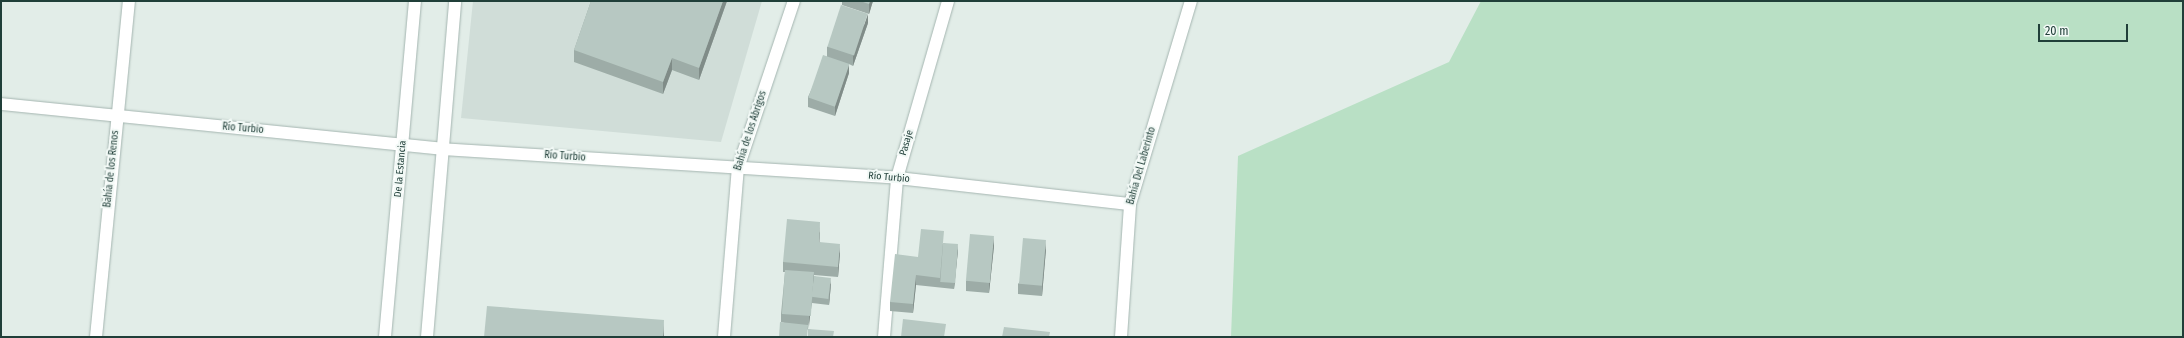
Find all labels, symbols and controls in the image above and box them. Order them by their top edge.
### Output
scale bar [2040,16,2130,42]
text: 20 m [2045,24,2069,38]
street label: Bahía de los Abrigos [732,90,770,172]
street label: Río Turbio [222,121,264,137]
street label: Bahía Del Laberinto [1125,126,1159,206]
street label: Pasaje [898,129,916,157]
street label: Bahía de los Renos [102,130,122,208]
street label: De la Estancia [393,140,409,198]
street label: Río Turbio [544,150,586,164]
street label: Río Turbio [868,170,910,186]

